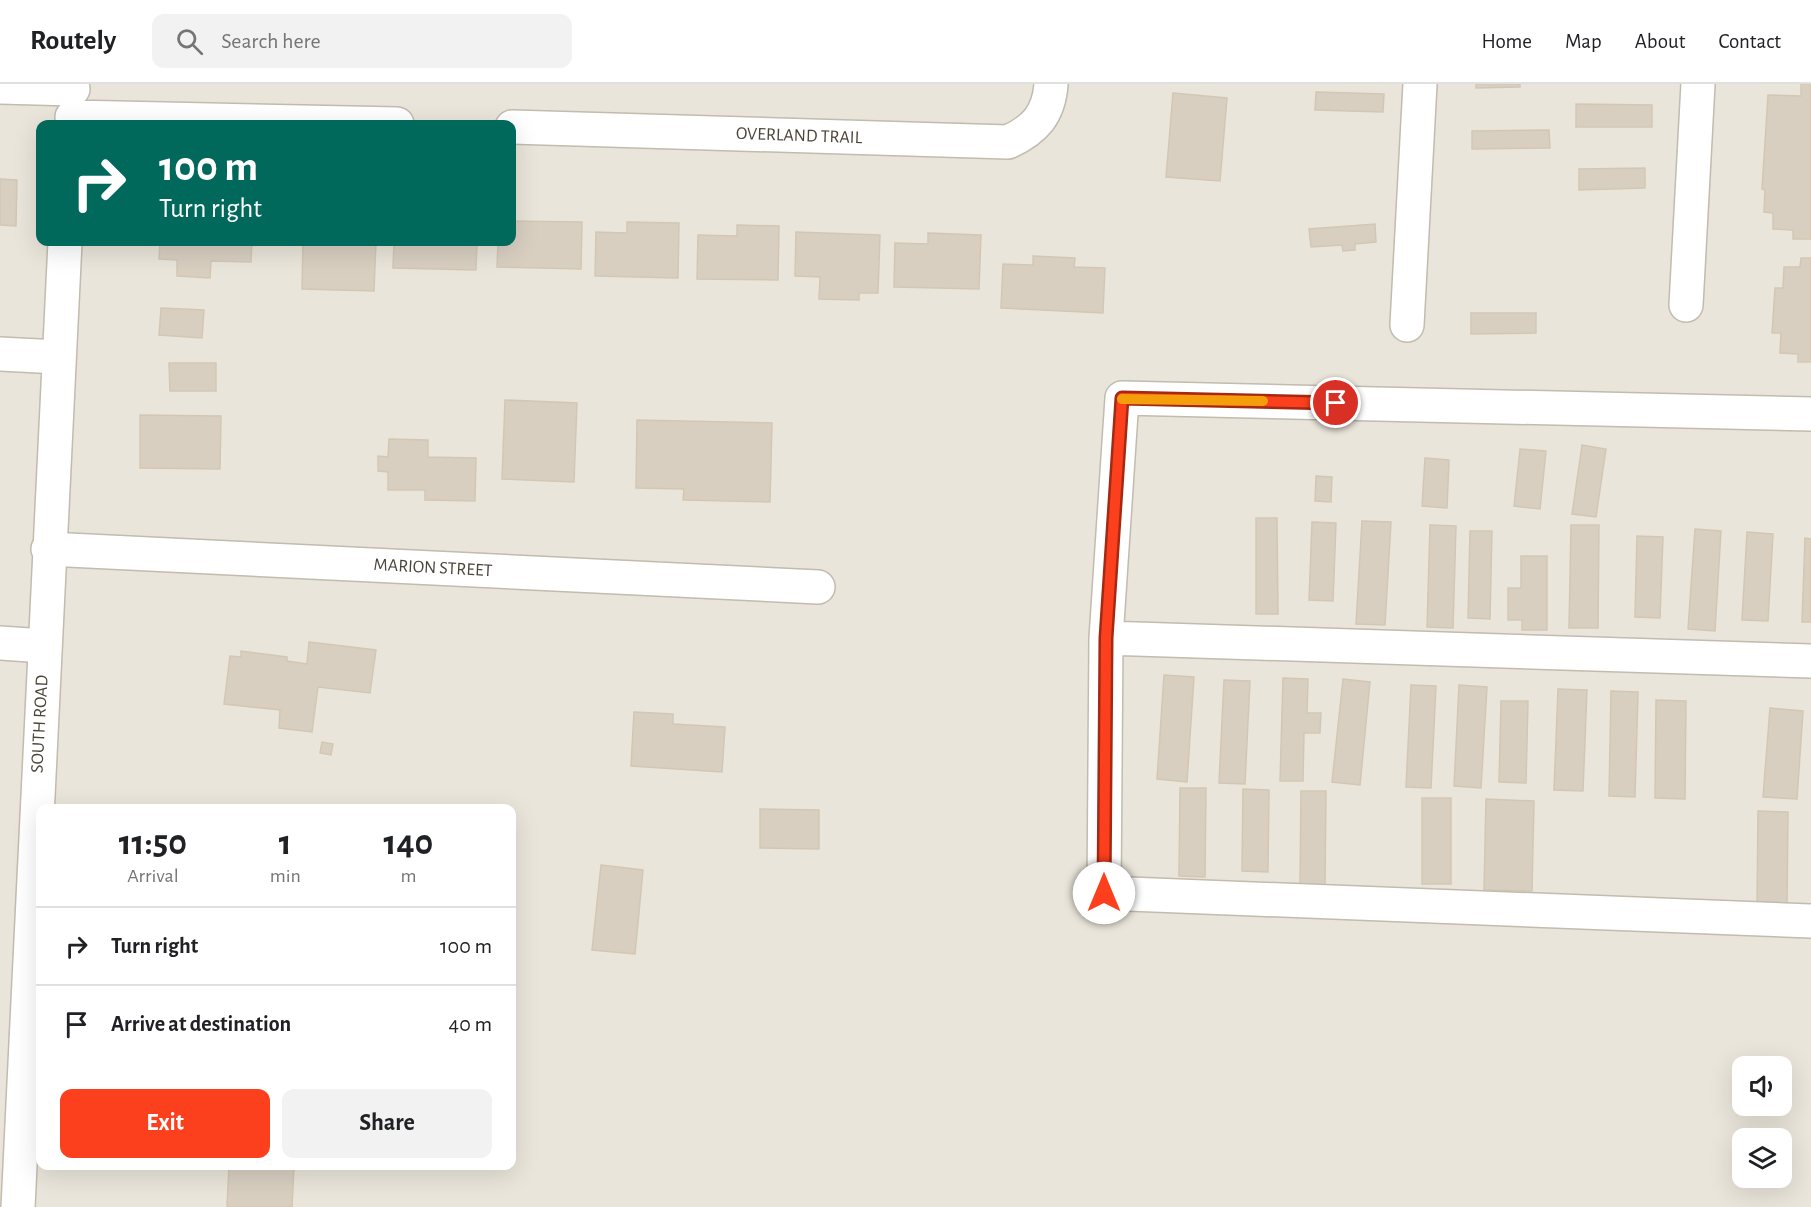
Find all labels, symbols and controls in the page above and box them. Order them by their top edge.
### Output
search box [152,14,572,68]
icon: search [173,25,206,58]
text: Routely [30,27,116,55]
text: Search here [221,30,321,52]
text: Home [1481,31,1532,52]
text: Map [1565,31,1602,52]
text: About [1635,31,1685,52]
text: Contact [1718,31,1781,52]
street label: OVERLAND TRAIL [736,125,863,147]
icon: right [60,144,138,222]
text: 100 m [159,146,258,188]
text: Turn right [159,195,262,222]
pin [1310,377,1361,428]
icon: arrive [1319,386,1352,419]
street label: MARION STREET [373,556,493,580]
street label: SOUTH ROAD [28,674,52,774]
text: 11:50 [119,825,187,861]
text: 1 [279,825,292,861]
text: 140 [384,825,433,861]
position arrow [1072,861,1136,925]
text: Arrival [127,866,179,886]
text: min [270,866,301,886]
text: m [400,866,416,886]
icon: right [60,930,93,963]
text: Turn right [111,935,198,957]
text: 100 m [440,935,492,957]
icon: arrive [60,1008,93,1041]
text: Arrive at destination [111,1013,291,1035]
text: 40 m [449,1013,492,1035]
map controls [1732,1056,1792,1188]
button: sound [1732,1056,1792,1116]
button: Exit [60,1089,270,1158]
button: Share [282,1089,492,1158]
button: layers [1732,1128,1792,1188]

